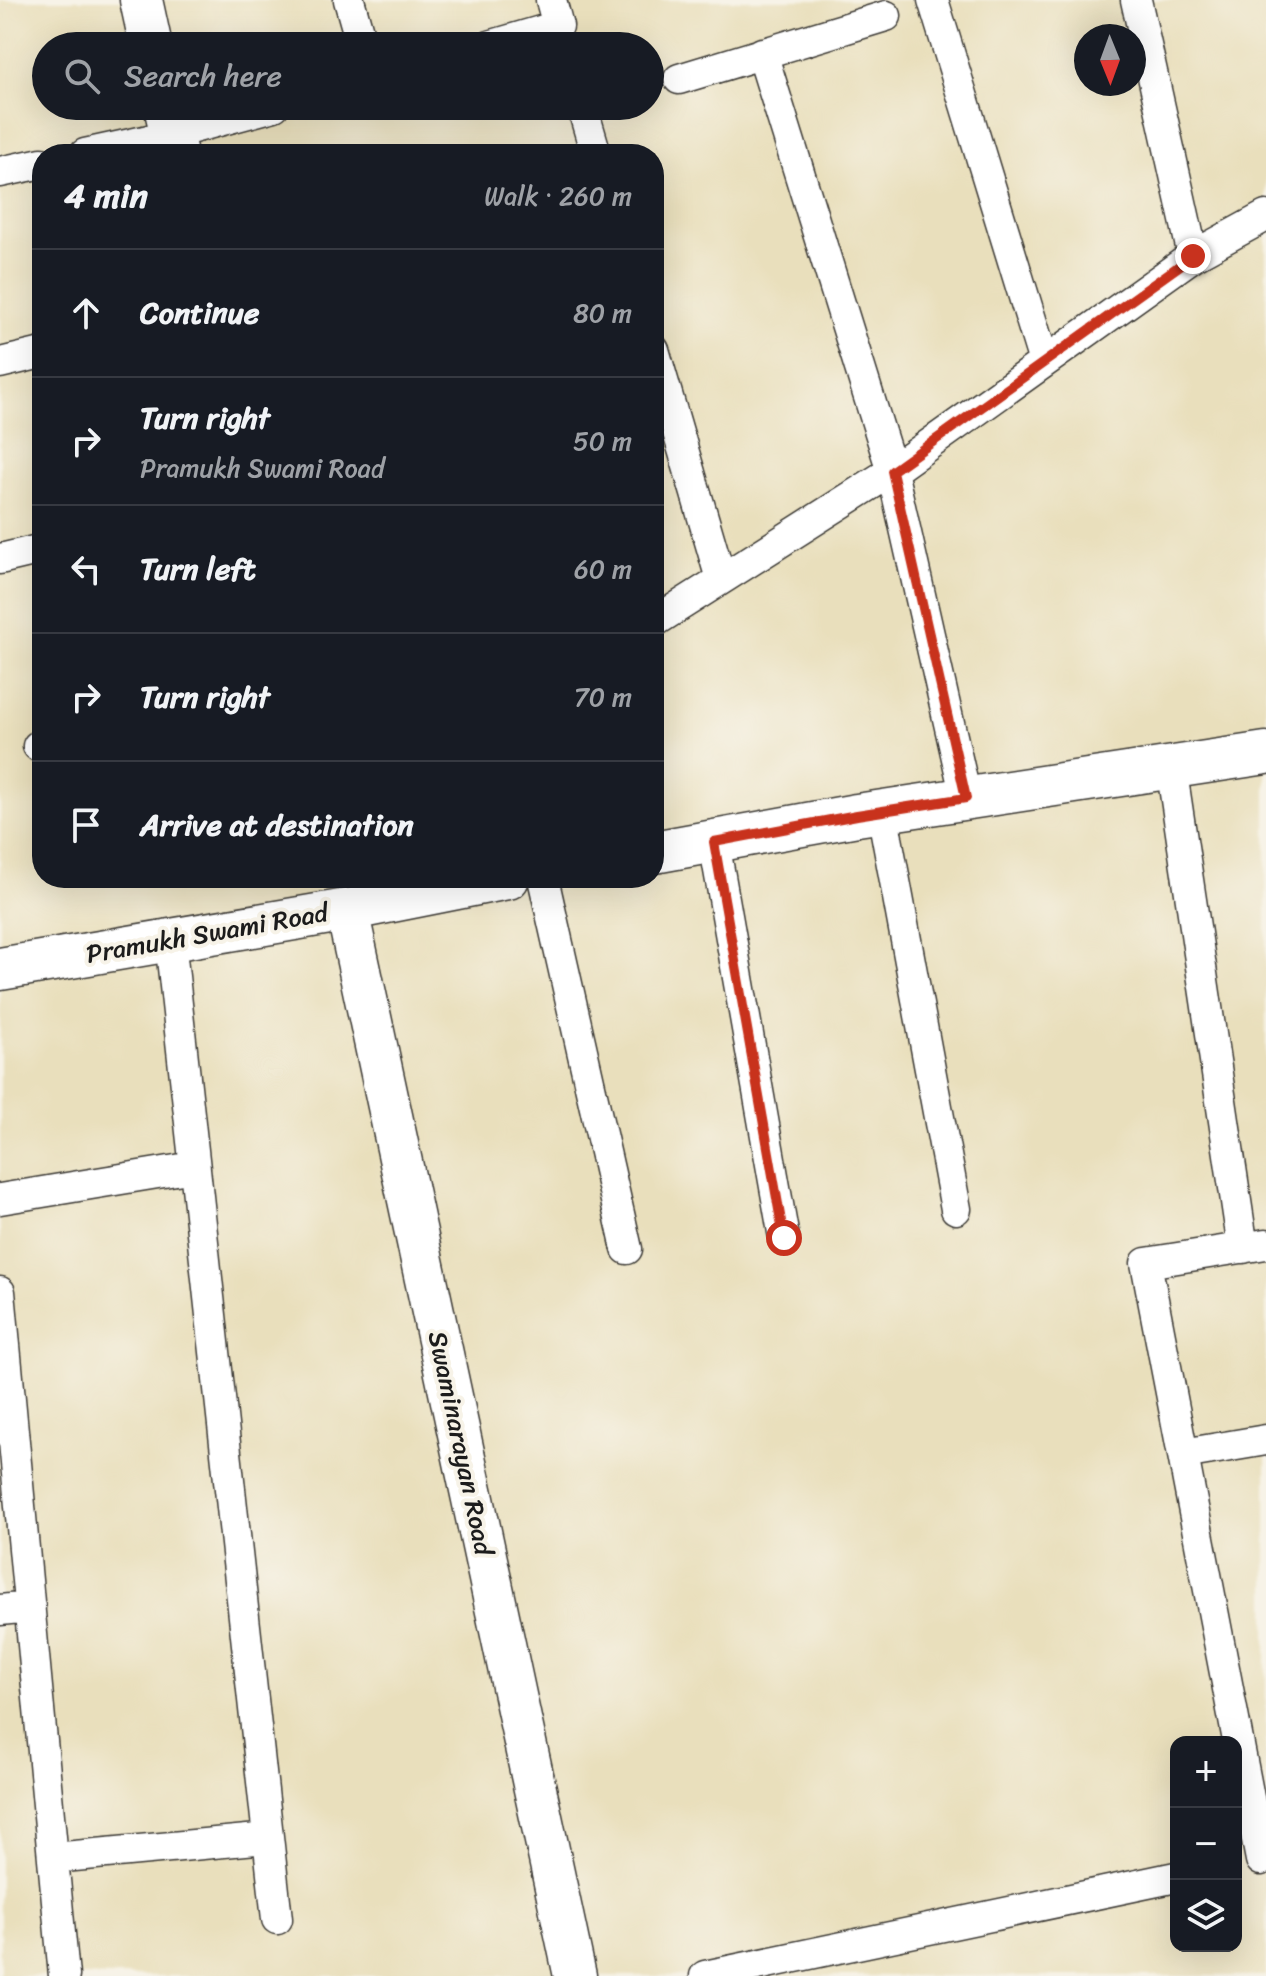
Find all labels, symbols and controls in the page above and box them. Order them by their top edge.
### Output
north arrow [1074,24,1146,96]
search box [32,32,664,120]
text: Search here [124,49,282,103]
icon: search [60,54,104,98]
text: 4 min [64,166,148,226]
text: Walk · 260 m [484,173,632,219]
route end [1175,238,1211,274]
text: Continue [140,286,259,340]
text: 80 m [573,290,632,336]
icon: ahead [64,291,108,335]
text: Turn right [140,391,270,445]
text: 50 m [573,418,632,464]
icon: right [64,419,108,463]
text: Pramukh Swami Road [140,445,385,491]
text: Turn left [140,542,256,596]
text: 60 m [574,546,632,592]
icon: left [64,547,108,591]
text: Turn right [140,670,270,724]
text: 70 m [574,674,632,720]
icon: right [64,675,108,719]
text: Arrive at destination [140,798,414,852]
icon: arrive [64,803,108,847]
street label: Pramukh Swami Road [83,889,334,977]
route start [766,1220,802,1256]
street label: Swaminarayan Road [415,1327,508,1562]
map controls [1170,1736,1242,1952]
button: + [1170,1736,1242,1808]
button: − [1170,1808,1242,1880]
button: layers [1170,1880,1242,1952]

